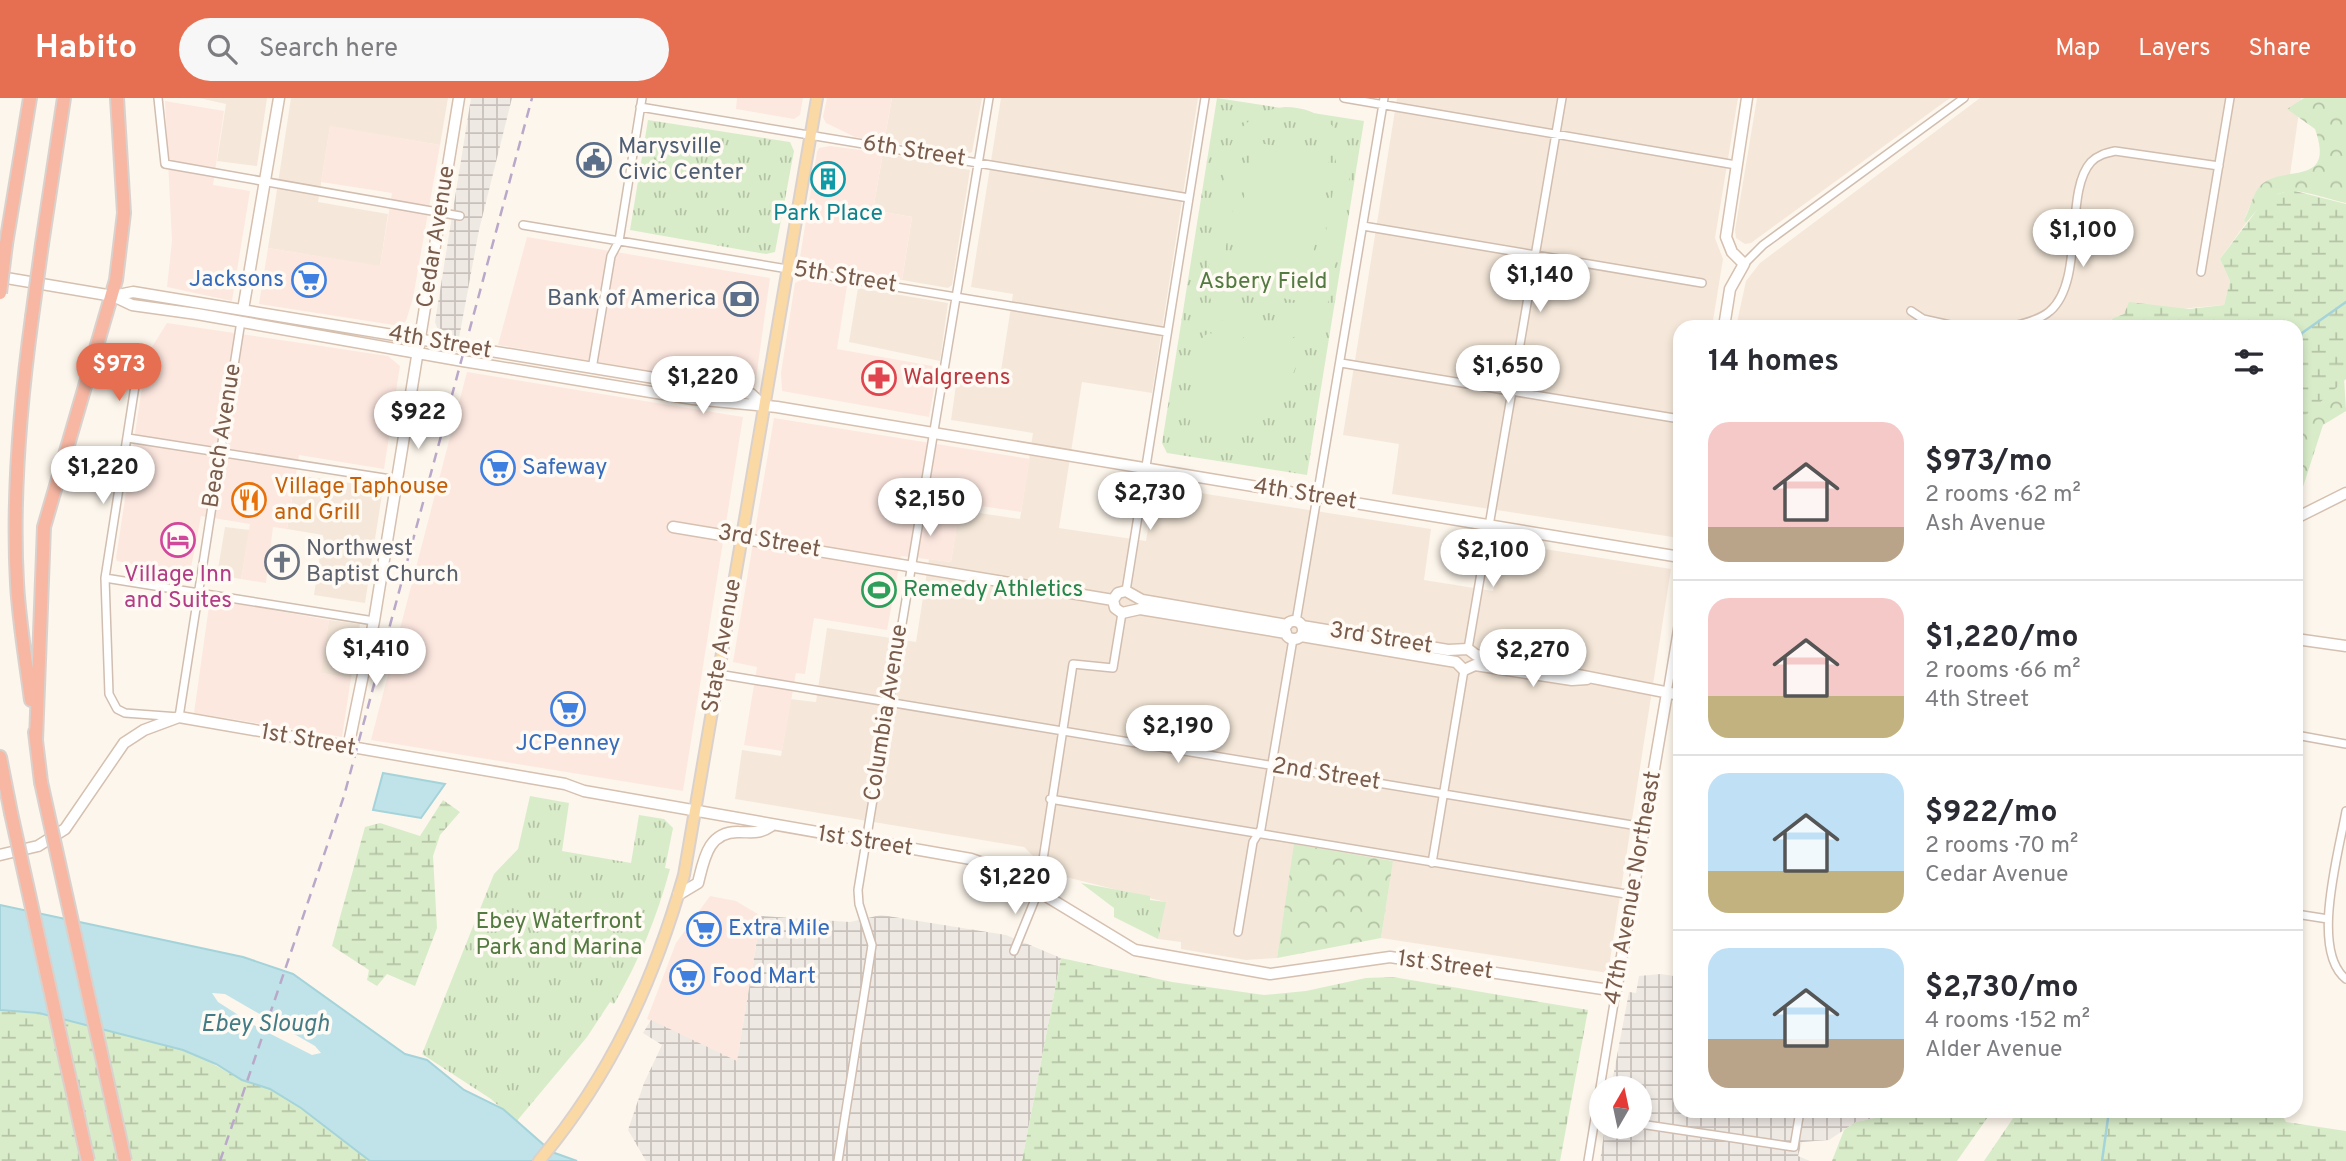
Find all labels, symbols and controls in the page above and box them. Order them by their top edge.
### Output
search box [179,18,669,81]
text: Habito [35,28,137,70]
icon: search [203,30,241,68]
text: Search here [259,33,398,66]
text: Map [2055,34,2100,64]
text: Layers [2138,34,2210,64]
text: Share [2248,34,2311,64]
street label: 6th Street [861,130,967,174]
place label: Marysville Civic Center [618,133,744,188]
public building icon: Marysville Civic Center [575,141,613,179]
building icon: Park Place [809,160,847,198]
street label: Cedar Avenue [411,164,463,310]
place label: Park Place [773,200,883,229]
pin: $1,100 [2026,209,2140,269]
text: $1,100 [2049,217,2117,246]
pin: $1,140 [1483,254,1597,314]
street label: 5th Street [791,256,899,300]
supermarket icon: Jacksons [290,261,328,299]
text: $1,140 [1506,262,1574,291]
place label: Jacksons [189,266,284,295]
park label: Asbery Field [1198,268,1328,297]
bank icon: Bank of America [722,280,760,318]
place label: Bank of America [547,285,716,314]
street label: 4th Street [386,320,494,366]
icon: filters [2230,343,2268,381]
pin: $973 [78,344,160,403]
text: 14 homes [1708,344,1839,381]
pin: $1,650 [1451,345,1565,405]
text: $973 [92,351,146,380]
text: $1,650 [1472,353,1544,382]
pin: $1,220 [646,356,760,416]
pharmacy icon: Walgreens [860,359,898,397]
street label: Beach Avenue [197,362,249,510]
text: $1,220 [667,364,739,393]
place label: Walgreens [903,364,1010,393]
pin: $922 [377,392,459,451]
text: $922 [390,399,446,428]
text: $973/mo [1925,444,2052,481]
pin: $1,220 [46,446,160,506]
supermarket icon: Safeway [479,449,517,487]
icon: home [1764,450,1848,534]
text: $1,220 [67,454,139,483]
place label: Safeway [522,454,608,483]
pin: $2,730 [1093,472,1207,532]
place label: Village Taphouse and Grill [274,473,448,528]
street label: 4th Street [1251,473,1359,517]
pin: $2,150 [873,478,987,538]
text: $2,730 [1114,480,1186,509]
restaurant icon: Village Taphouse and Grill [230,481,268,519]
text: 2 rooms · 62 m² [1925,481,2081,510]
text: $2,150 [894,486,966,515]
text: Ash Avenue [1925,510,2046,539]
street label: 3rd Street [715,519,823,565]
hotel icon: Village Inn and Suites [159,521,197,559]
pin: $2,100 [1436,530,1550,589]
place label: Northwest Baptist Church [306,535,459,590]
text: $2,100 [1456,537,1530,566]
church icon: Northwest Baptist Church [263,543,301,581]
place label: Village Inn and Suites [124,561,232,616]
sports icon: Remedy Athletics [860,571,898,609]
place label: Remedy Athletics [903,576,1083,605]
street label: State Avenue [697,577,749,715]
street label: 3rd Street [1327,617,1435,661]
text: $1,220/mo [1925,620,2078,657]
street label: Columbia Avenue [859,622,915,804]
icon: home [1764,626,1848,710]
pin: $1,410 [319,628,433,688]
pin: $2,270 [1476,630,1590,689]
text: $1,410 [342,636,410,665]
text: $2,270 [1495,637,1571,666]
text: 2 rooms · 66 m² [1925,657,2081,686]
text: 4th Street [1925,686,2029,715]
supermarket icon: JCPenney [549,690,587,728]
pin: $2,190 [1121,706,1235,765]
text: $2,190 [1142,713,1214,742]
street label: 1st Street [258,718,358,764]
place label: JCPenney [515,730,621,759]
street label: 2nd Street [1270,752,1382,798]
street label: 47th Avenue Northeast [1599,769,1669,1007]
text: $922/mo [1925,795,2057,832]
icon: home [1764,801,1848,885]
street label: 1st Street [815,820,915,864]
text: 2 rooms · 70 m² [1925,832,2078,861]
pin: $1,220 [958,856,1072,916]
text: Cedar Avenue [1925,861,2068,890]
text: $1,220 [979,864,1051,893]
park label: Ebey Waterfront Park and Marina [476,908,642,963]
supermarket icon: Extra Mile [685,910,723,948]
place label: Extra Mile [728,915,830,944]
street label: 1st Street [1395,945,1495,987]
supermarket icon: Food Mart [668,958,706,996]
place label: Food Mart [712,963,816,992]
text: $2,730/mo [1925,970,2078,1007]
icon: home [1764,976,1848,1060]
text: 4 rooms · 152 m² [1925,1007,2090,1036]
water label: Ebey Slough [201,1010,329,1040]
text: Alder Avenue [1925,1036,2063,1065]
north arrow [1589,1076,1652,1139]
map controls [1589,1076,1652,1139]

